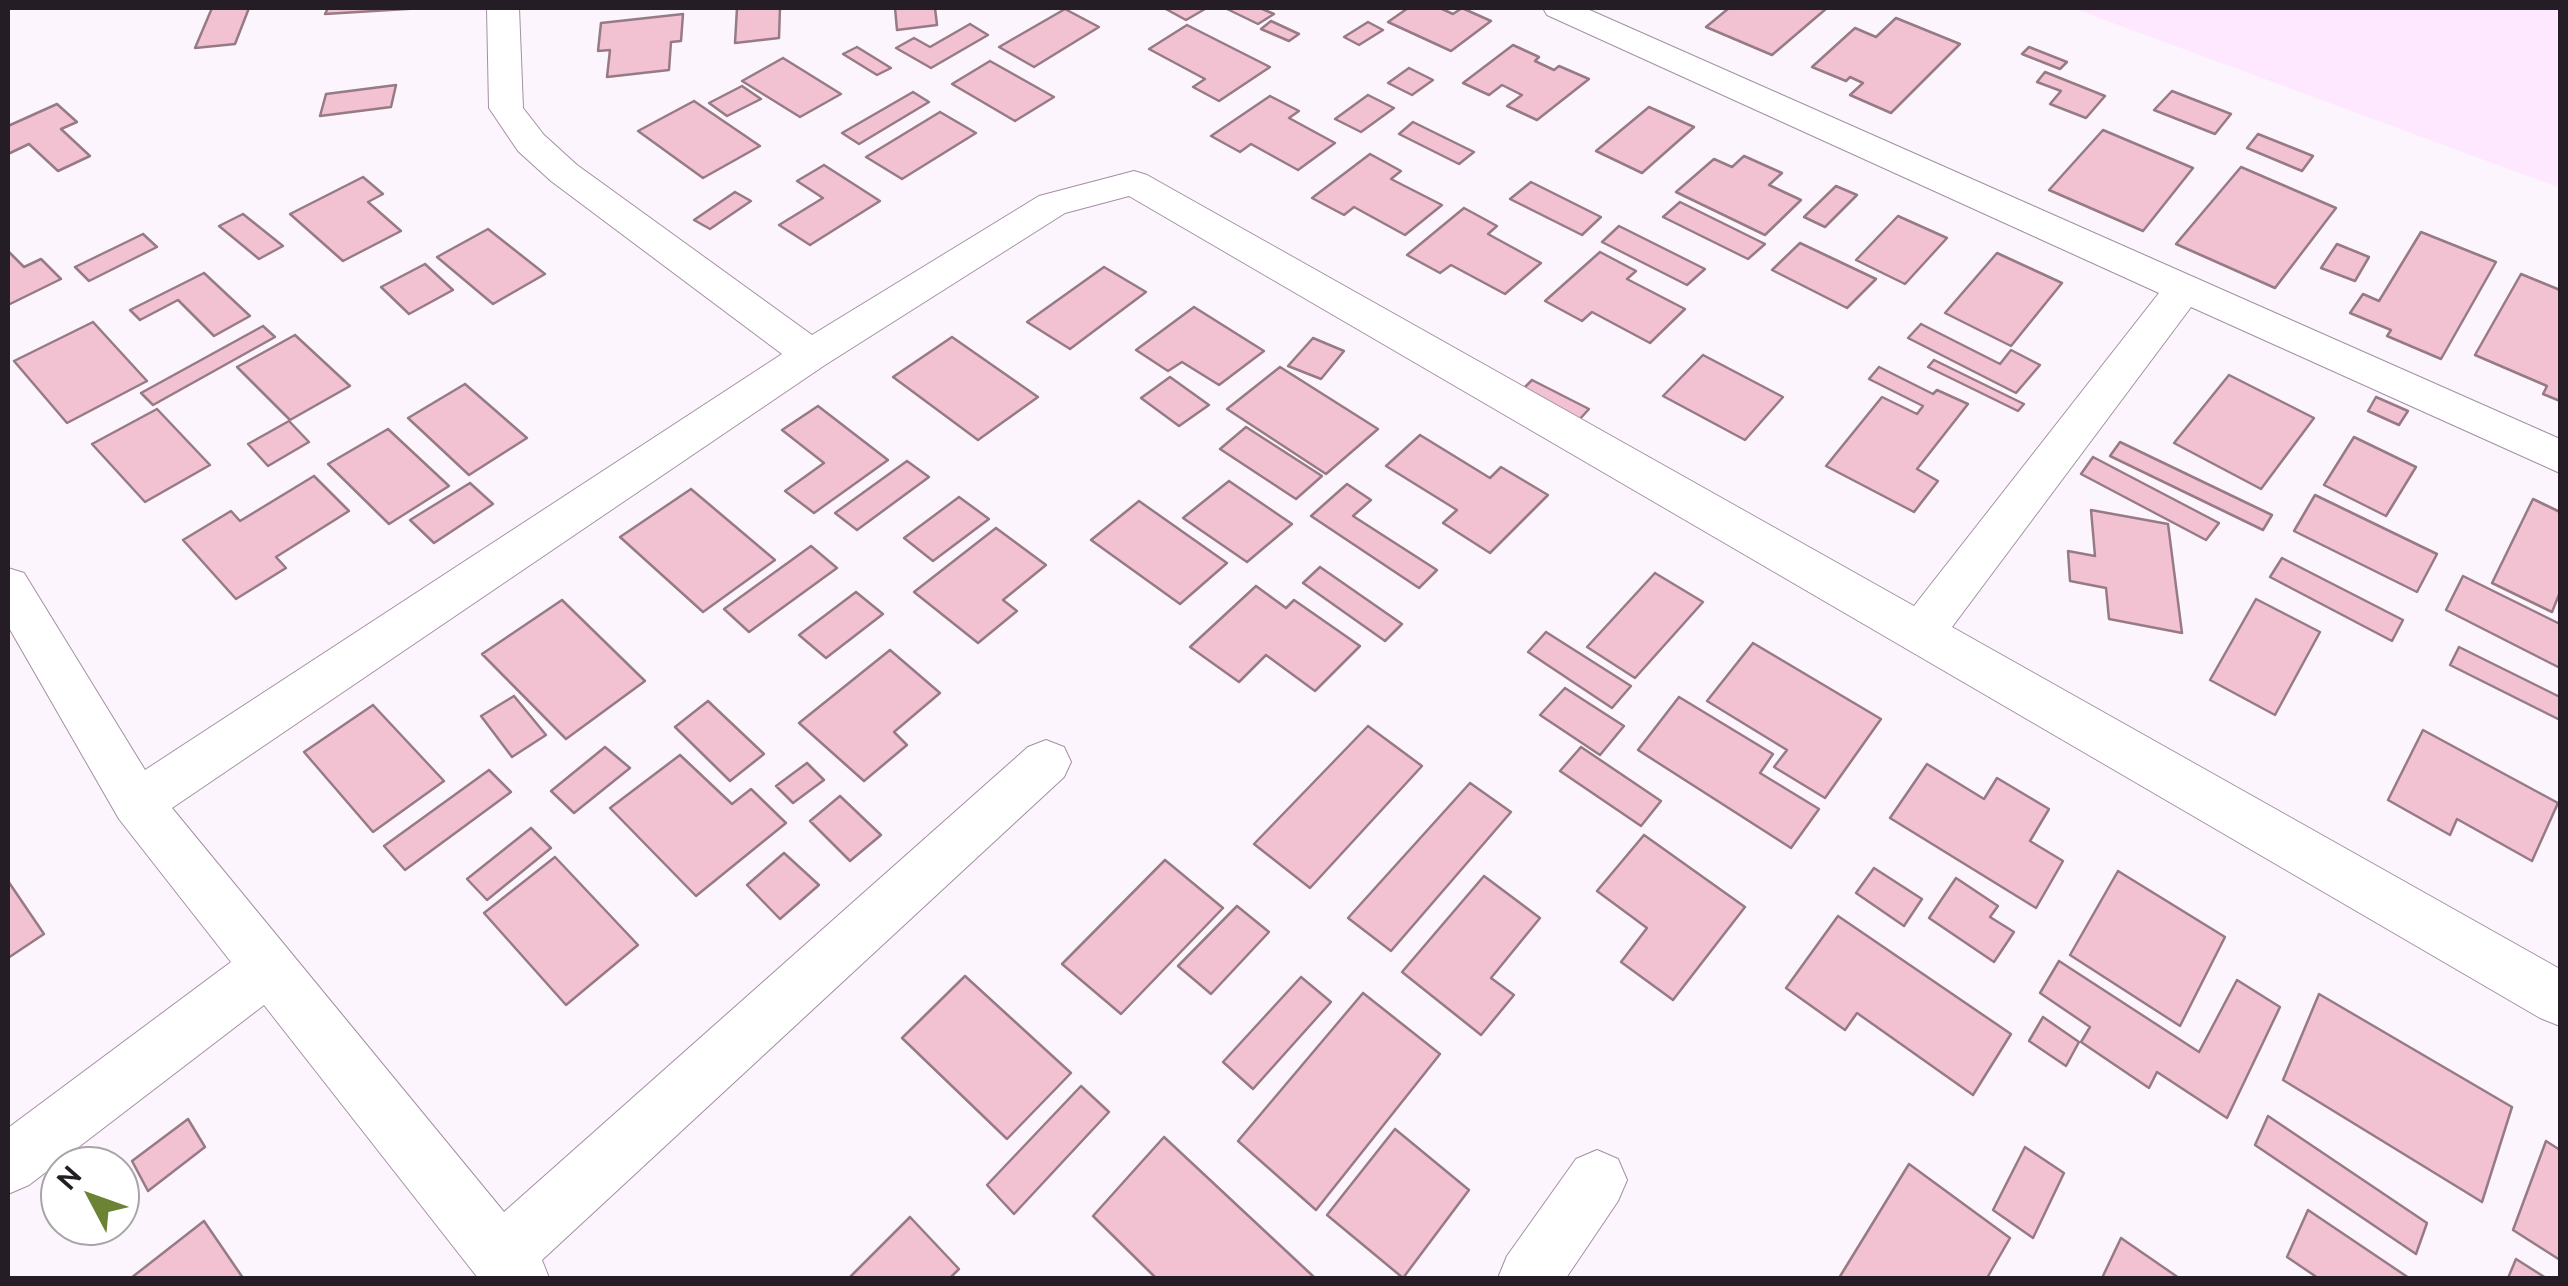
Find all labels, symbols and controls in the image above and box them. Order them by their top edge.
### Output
north arrow [40,1146,140,1246]
text: N [50,1159,87,1195]

